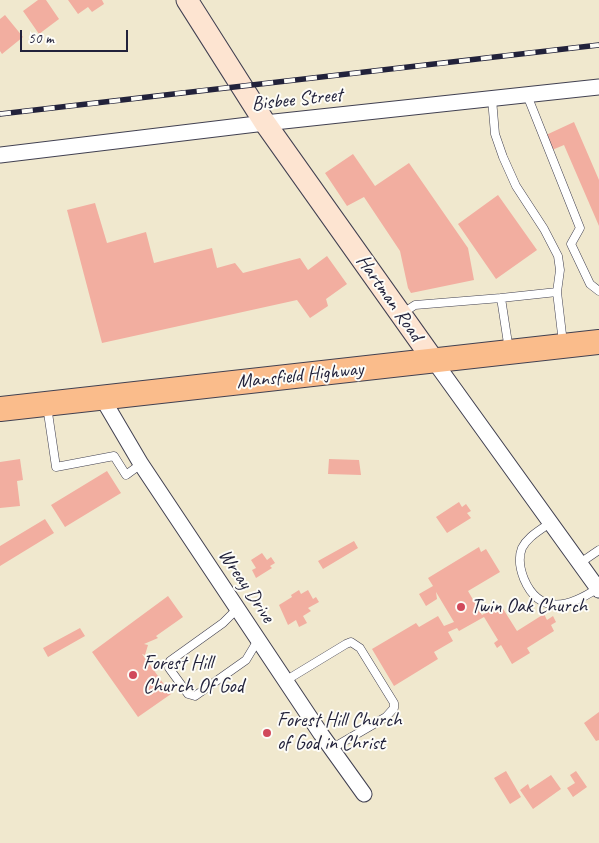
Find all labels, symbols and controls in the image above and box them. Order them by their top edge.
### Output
scale bar [22,20,130,52]
text: 50 m [28,29,54,48]
street label: Bisbee Street [250,83,344,117]
street label: Hartman Road [350,250,428,346]
street label: Mansfield Highway [235,357,365,395]
street label: Wreay Drive [213,545,279,627]
place label: Twin Oak Church [471,595,587,619]
marker: Twin Oak Church [455,601,467,613]
place label: Forest Hill Church Of God [143,652,244,699]
marker: Forest Hill Church Of God [127,669,139,681]
place label: Forest Hill Church of God in Christ [277,709,402,756]
marker: Forest Hill Church of God in Christ [261,727,273,739]

